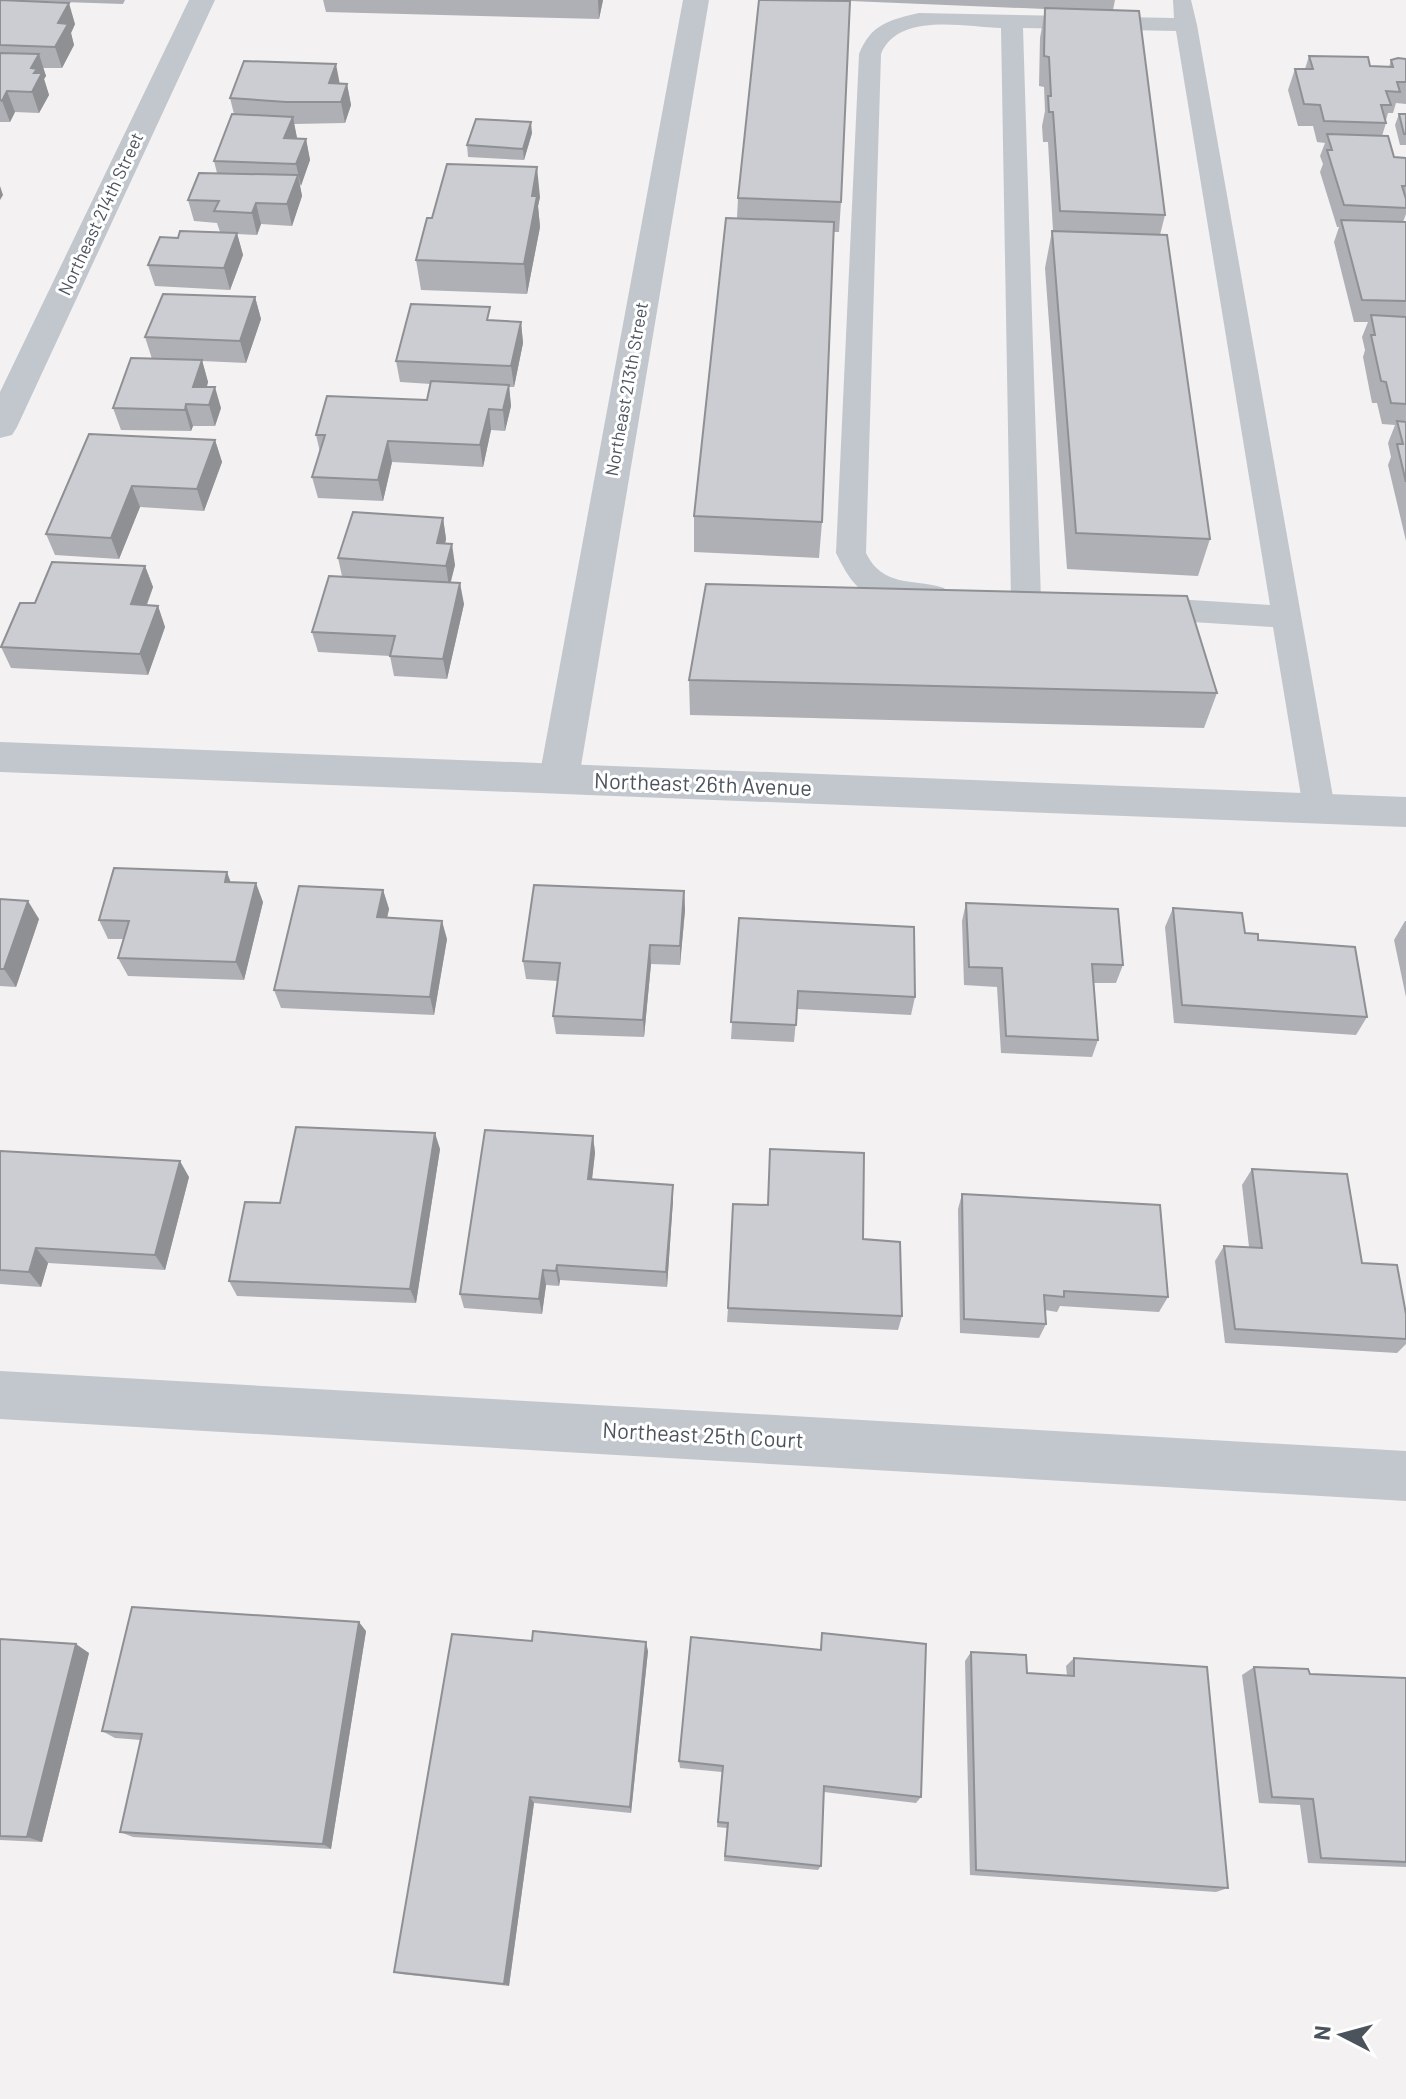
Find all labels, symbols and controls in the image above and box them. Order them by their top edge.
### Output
street label: Northeast 214th Street [53,129,147,298]
street label: Northeast 213th Street [600,300,652,478]
street label: Northeast 26th Avenue [594,766,812,800]
street label: Northeast 25th Court [602,1416,804,1452]
north arrow [1302,1995,1382,2075]
text: N [1307,2024,1335,2041]

